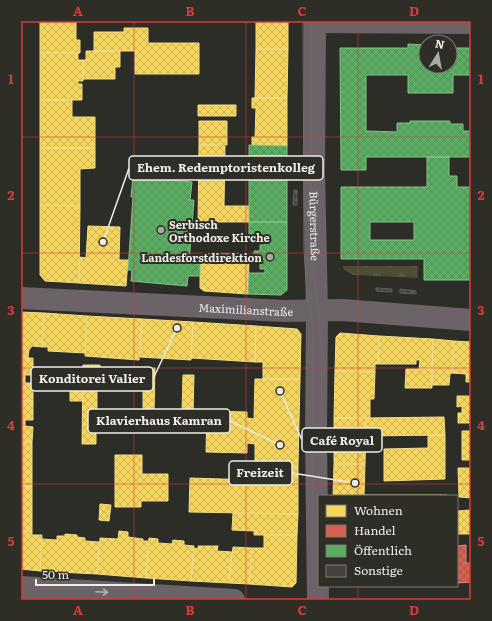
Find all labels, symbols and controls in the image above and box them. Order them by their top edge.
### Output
text: A [73,1,83,20]
text: B [186,1,195,20]
text: C [297,1,307,20]
text: D [409,1,419,20]
north arrow [418,34,458,74]
text: N [434,34,446,52]
text: 1 [8,69,14,88]
text: 1 [478,69,484,88]
callout: Ehem. Redemptoristenkolleg [129,156,323,180]
text: Ehem. Redemptoristenkolleg [137,158,316,176]
text: 2 [8,185,15,204]
text: 2 [478,185,485,204]
street label: Bürgerstraße [306,191,324,261]
place label: Serbisch Orthodoxe Kirche [169,216,270,245]
marker: Serbisch Orthodoxe Kirche [156,225,166,235]
place label: Landesforstdirektion [141,249,262,265]
marker: Landesforstdirektion [265,252,275,262]
street label: Maximilianstraße [198,299,294,319]
text: 3 [7,300,15,319]
text: 3 [477,300,485,319]
callout: Konditorei Valier [31,367,153,391]
text: Konditorei Valier [39,369,146,387]
callout: Klavierhaus Kamran [88,409,230,433]
text: Klavierhaus Kamran [96,411,223,429]
text: 4 [7,415,15,434]
text: 4 [477,415,485,434]
callout: Café Royal [302,428,382,452]
text: Café Royal [310,431,375,449]
callout: Freizeit [229,461,292,485]
text: Freizeit [236,463,285,481]
legend [318,495,458,587]
text: Wohnen [354,501,403,519]
text: Handel [354,521,396,539]
text: 5 [7,531,15,550]
text: 5 [477,531,485,550]
text: Öffentlich [354,541,412,559]
scale bar [36,561,154,587]
text: Sonstige [354,561,403,579]
text: 50 m [42,565,69,583]
one-way arrow [95,588,108,595]
text: A [73,600,83,619]
text: B [186,600,195,619]
text: C [297,600,307,619]
text: D [409,600,419,619]

